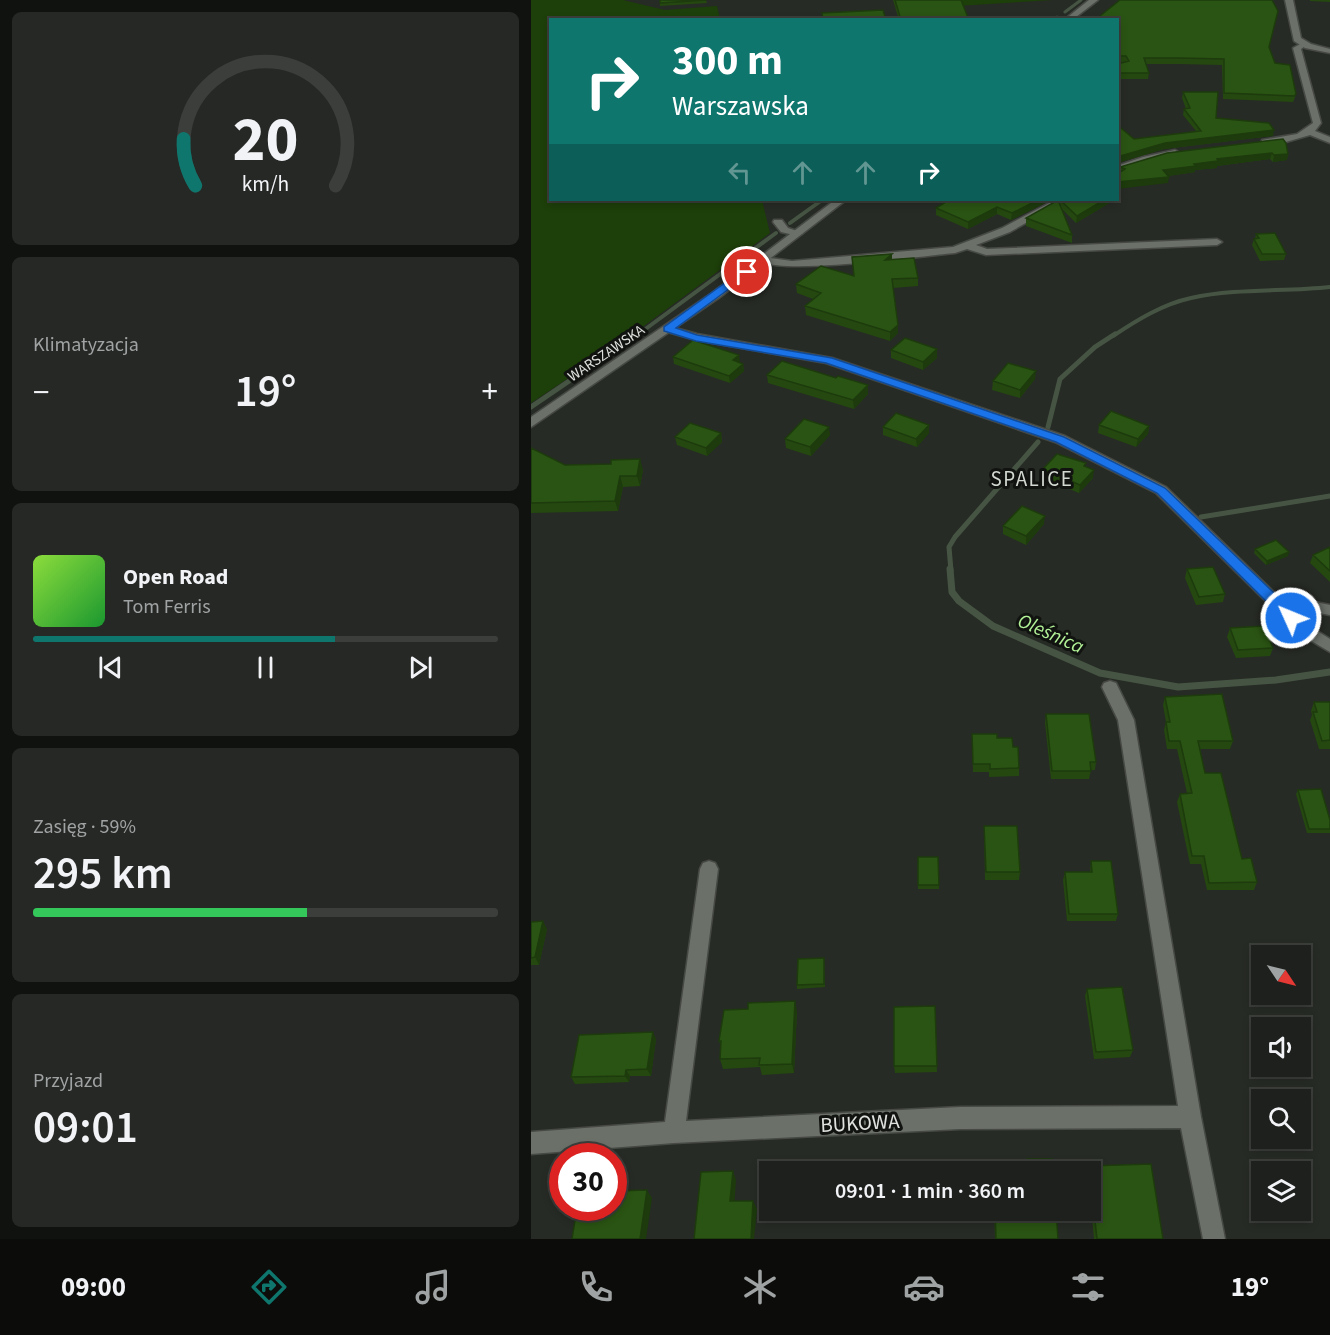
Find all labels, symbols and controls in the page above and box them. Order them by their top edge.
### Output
text: 300 m [672,31,783,91]
icon: right [573,42,651,120]
text: Warszawska [672,87,809,126]
text: 20 [233,96,298,185]
icon: left [723,156,756,189]
icon: ahead [786,156,819,189]
icon: ahead [849,156,882,189]
icon: right [912,156,945,189]
text: km/h [242,169,289,200]
pin [721,246,772,297]
icon: arrive [730,255,763,288]
street label: WARSZAWSKA [564,319,650,387]
text: Klimatyzacja [33,331,139,359]
text: 19° [235,360,296,424]
text: − [33,369,49,416]
text: + [482,369,498,416]
district label: SPALICE [991,464,1073,494]
text: Open Road [123,561,228,593]
position arrow [1259,586,1323,650]
text: Tom Ferris [123,593,211,621]
water label: Oleśnica [1013,607,1088,661]
icon: previous [94,651,127,684]
icon: pause [249,651,282,684]
icon: next [404,651,437,684]
text: Zasięg · 59% [33,813,136,841]
text: 295 km [33,842,173,906]
north arrow [1251,945,1311,1005]
map controls [1251,945,1311,1221]
button: sound [1251,1017,1311,1077]
text: Przyjazd [33,1067,103,1095]
button: search [1251,1089,1311,1149]
text: 09:01 [33,1096,138,1160]
street label: BUKOWA [820,1106,901,1140]
speed limit sign: 30 [549,1143,627,1221]
button: layers [1251,1161,1311,1221]
text: 09:01 · 1 min · 360 m [835,1175,1025,1207]
icon: directions [248,1266,290,1308]
icon: music [412,1266,454,1308]
icon: phone [575,1266,617,1308]
icon: climate [739,1266,781,1308]
icon: car [903,1266,945,1308]
icon: filters [1067,1266,1109,1308]
text: 09:00 [61,1268,126,1307]
text: 19° [1231,1268,1269,1307]

